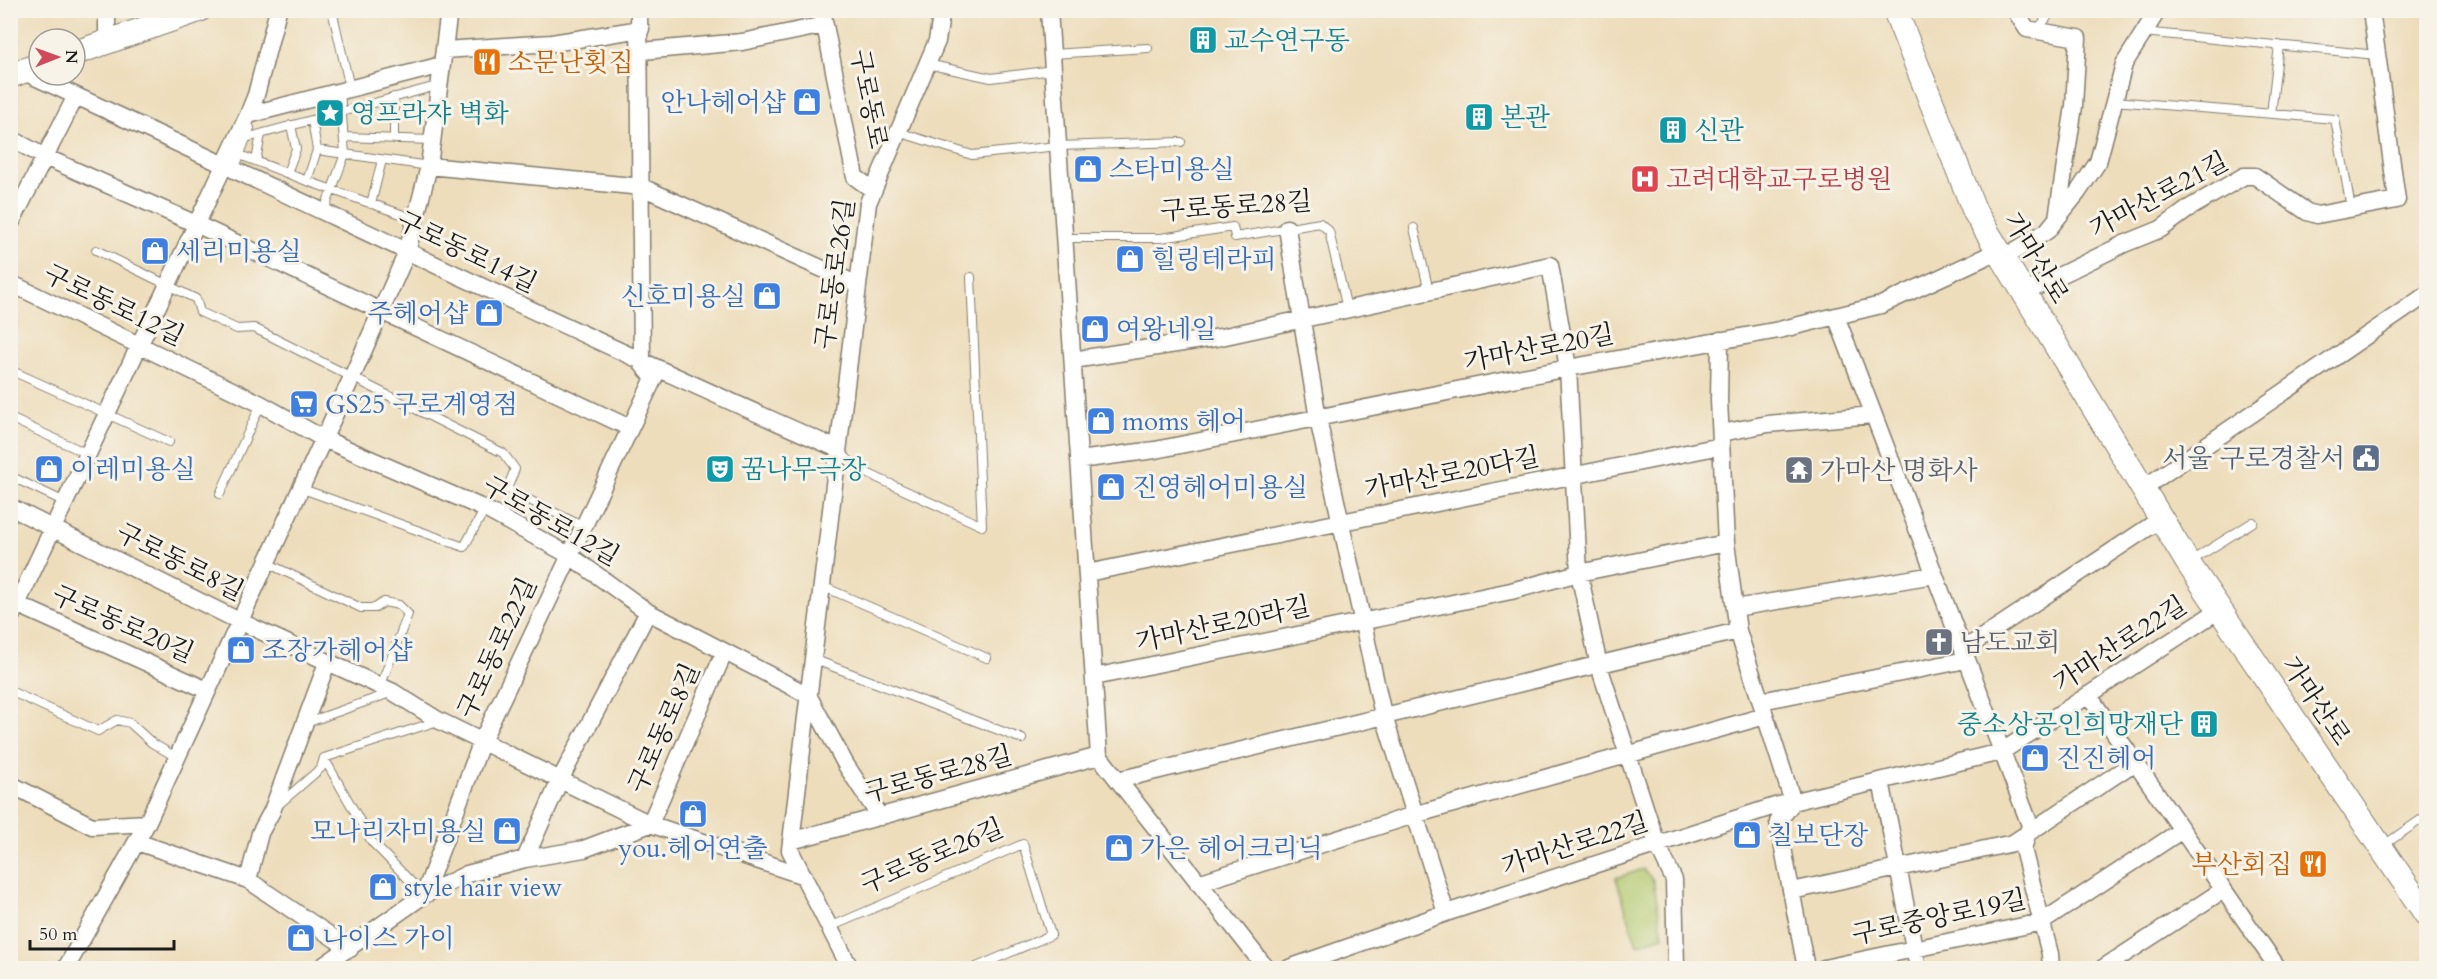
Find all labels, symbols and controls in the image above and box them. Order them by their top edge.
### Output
place label: 교수연구동 [1224,23,1350,58]
building icon: 교수연구동 [1187,24,1219,56]
north arrow [27,27,87,87]
place label: 소문난횟집 [508,45,634,80]
restaurant icon: 소문난횟집 [471,46,503,78]
street label: 구로동로 [842,46,896,152]
text: N [60,50,82,64]
place label: 안나헤어샵 [660,85,786,120]
shop icon: 안나헤어샵 [791,86,823,118]
place label: 영프라쟈 벽화 [351,96,510,131]
place icon: 영프라쟈 벽화 [314,97,346,129]
place label: 본관 [1500,100,1550,135]
building icon: 본관 [1463,101,1495,133]
place label: 신관 [1694,113,1744,148]
building icon: 신관 [1657,114,1689,146]
street label: 가마산로21길 [2084,144,2234,246]
place label: 스타미용실 [1109,152,1235,187]
shop icon: 스타미용실 [1072,153,1104,185]
place label: 고려대학교구로병원 [1666,162,1892,197]
hospital icon: 고려대학교구로병원 [1629,163,1661,195]
street label: 구로동로28길 [1159,183,1313,229]
street label: 구로동로26길 [807,196,863,352]
street label: 구로동로14길 [391,203,543,301]
street label: 가마산로 [1995,206,2077,310]
place label: 세리미용실 [176,234,302,269]
shop icon: 세리미용실 [139,235,171,267]
place label: 힐링테라피 [1151,242,1277,277]
shop icon: 힐링테라피 [1114,243,1146,275]
street label: 구로동로12길 [38,256,190,354]
place label: 신호미용실 [620,279,746,314]
shop icon: 신호미용실 [751,280,783,312]
place label: 주헤어샵 [368,296,468,331]
shop icon: 주헤어샵 [473,297,505,329]
place label: 여왕네일 [1116,312,1216,347]
shop icon: 여왕네일 [1079,313,1111,345]
street label: 가마산로20길 [1461,316,1617,380]
place label: GS25 구로계영점 [325,387,518,422]
supermarket icon: GS25 구로계영점 [288,388,320,420]
place label: moms 헤어 [1122,404,1246,439]
shop icon: moms 헤어 [1085,405,1117,437]
street label: 가마산로20다길 [1362,439,1542,507]
place label: 서울 구로경찰서 [2162,441,2345,476]
public building icon: 서울 구로경찰서 [2350,442,2382,474]
place label: 이레미용실 [70,452,196,487]
place label: 꿈나무극장 [741,452,867,487]
shop icon: 이레미용실 [33,453,65,485]
theatre icon: 꿈나무극장 [704,453,736,485]
place label: 가마산 명화사 [1820,453,1978,488]
temple icon: 가마산 명화사 [1783,454,1815,486]
street label: 구로동로12길 [476,468,626,574]
place label: 진영헤어미용실 [1132,470,1308,505]
shop icon: 진영헤어미용실 [1095,471,1127,503]
street label: 구로동로8길 [110,515,250,609]
street label: 구로동로22길 [449,572,545,724]
street label: 구로동로20길 [46,577,200,671]
street label: 가마산로20라길 [1133,588,1313,660]
street label: 가마산로22길 [2047,588,2193,700]
place label: 남도교회 [1960,625,2060,660]
church icon: 남도교회 [1923,626,1955,658]
place label: 조장가헤어샵 [262,633,413,668]
shop icon: 조장가헤어샵 [225,634,257,666]
street label: 가마산로 [2273,650,2359,752]
street label: 구로동로8길 [620,657,708,799]
place label: 중소상공인희망재단 [1957,707,2183,742]
building icon: 중소상공인희망재단 [2188,708,2220,740]
street label: 구로동로28길 [860,737,1016,811]
place label: 진진헤어 [2056,741,2156,776]
shop icon: 진진헤어 [2019,742,2051,774]
shop icon: you.헤어연출 [677,798,709,830]
street label: 가마산로22길 [1497,804,1653,884]
street label: 구로동로26길 [855,810,1009,902]
place label: 모나리자미용실 [310,814,486,849]
shop icon: 모나리자미용실 [491,815,523,847]
place label: 칠보단장 [1768,818,1868,853]
shop icon: 칠보단장 [1731,819,1763,851]
place label: you.헤어연출 [617,831,768,866]
place label: 가은 헤어크리닉 [1140,831,1323,866]
shop icon: 가은 헤어크리닉 [1103,832,1135,864]
place label: 부산회집 [2192,847,2292,882]
restaurant icon: 부산회집 [2297,848,2329,880]
place label: style hair view [404,870,563,905]
shop icon: style hair view [367,871,399,903]
street label: 구로중앙로19길 [1849,881,2029,953]
scale bar [30,913,174,951]
place label: 나이스 가이 [322,921,455,956]
text: 50 m [39,922,78,947]
shop icon: 나이스 가이 [285,922,317,954]

